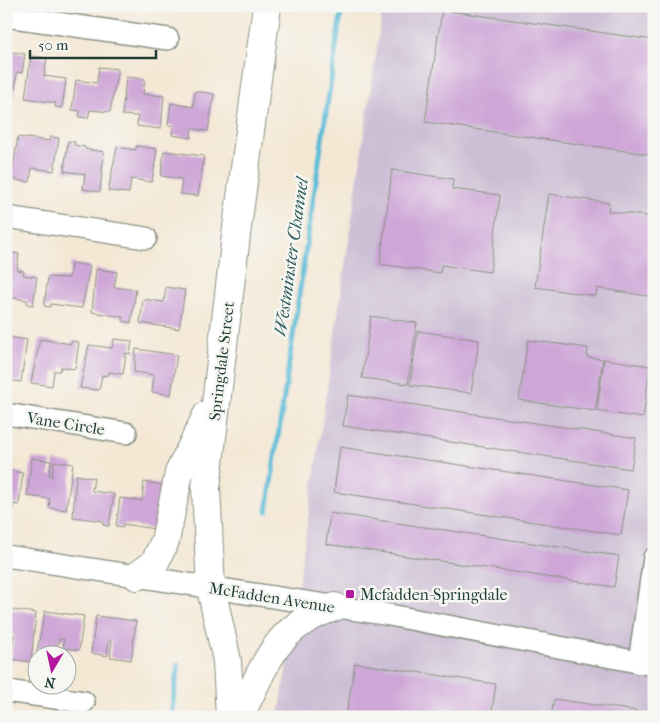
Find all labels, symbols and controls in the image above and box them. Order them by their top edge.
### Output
scale bar [30,28,156,60]
text: 50 m [38,36,69,54]
water label: Westminster Channel [270,174,313,338]
street label: Springdale Street [205,300,238,422]
street label: Vane Circle [25,408,106,439]
street label: McFadden Avenue [208,578,336,617]
place label: Mcfadden-Springdale [360,585,508,604]
marker: Mcfadden-Springdale [344,588,356,600]
north arrow [28,646,78,696]
text: N [43,673,57,692]

